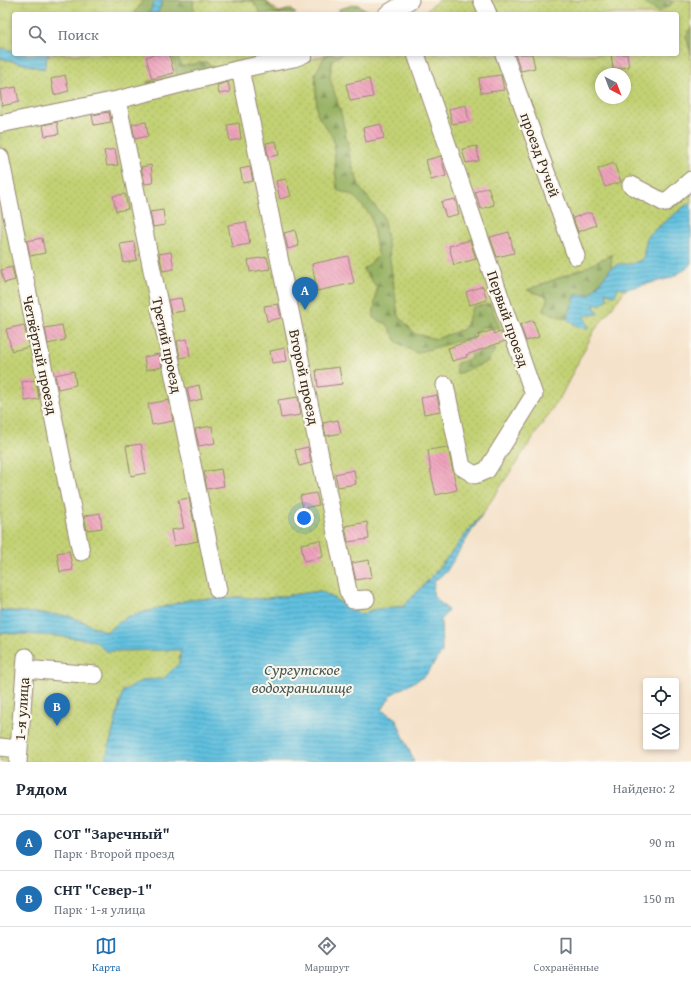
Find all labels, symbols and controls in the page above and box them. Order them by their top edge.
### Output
search box [12,12,679,56]
icon: search [26,23,48,45]
text: Поиск [58,24,99,45]
north arrow [595,68,631,104]
street label: проезд Ручей [515,109,566,200]
street label: Первый проезд [482,268,535,370]
pin: A [292,277,318,310]
street label: Четвёртый проезд [18,293,63,417]
street label: Третий проезд [147,295,188,395]
street label: Второй проезд [284,327,325,427]
your location [294,508,314,528]
water label: Сургутское водохранилище [252,657,353,699]
street label: 1-я улица [9,676,34,742]
map controls [643,678,679,750]
button: locate [643,678,679,714]
pin: B [44,693,70,726]
button: layers [643,714,679,750]
text: Рядом [16,776,67,801]
text: Найдено: 2 [613,779,675,798]
text: СОТ "Заречный" [54,823,170,844]
text: A [25,833,33,852]
text: 90 m [649,833,675,852]
text: Парк · Второй проезд [54,844,175,863]
text: СНТ "Север-1" [54,879,152,900]
text: B [25,889,33,908]
text: 150 m [643,889,675,908]
text: Парк · 1-я улица [54,900,146,919]
tab: Карта [92,935,120,975]
tab: Маршрут [304,935,349,975]
tab: Сохранённые [533,935,599,975]

